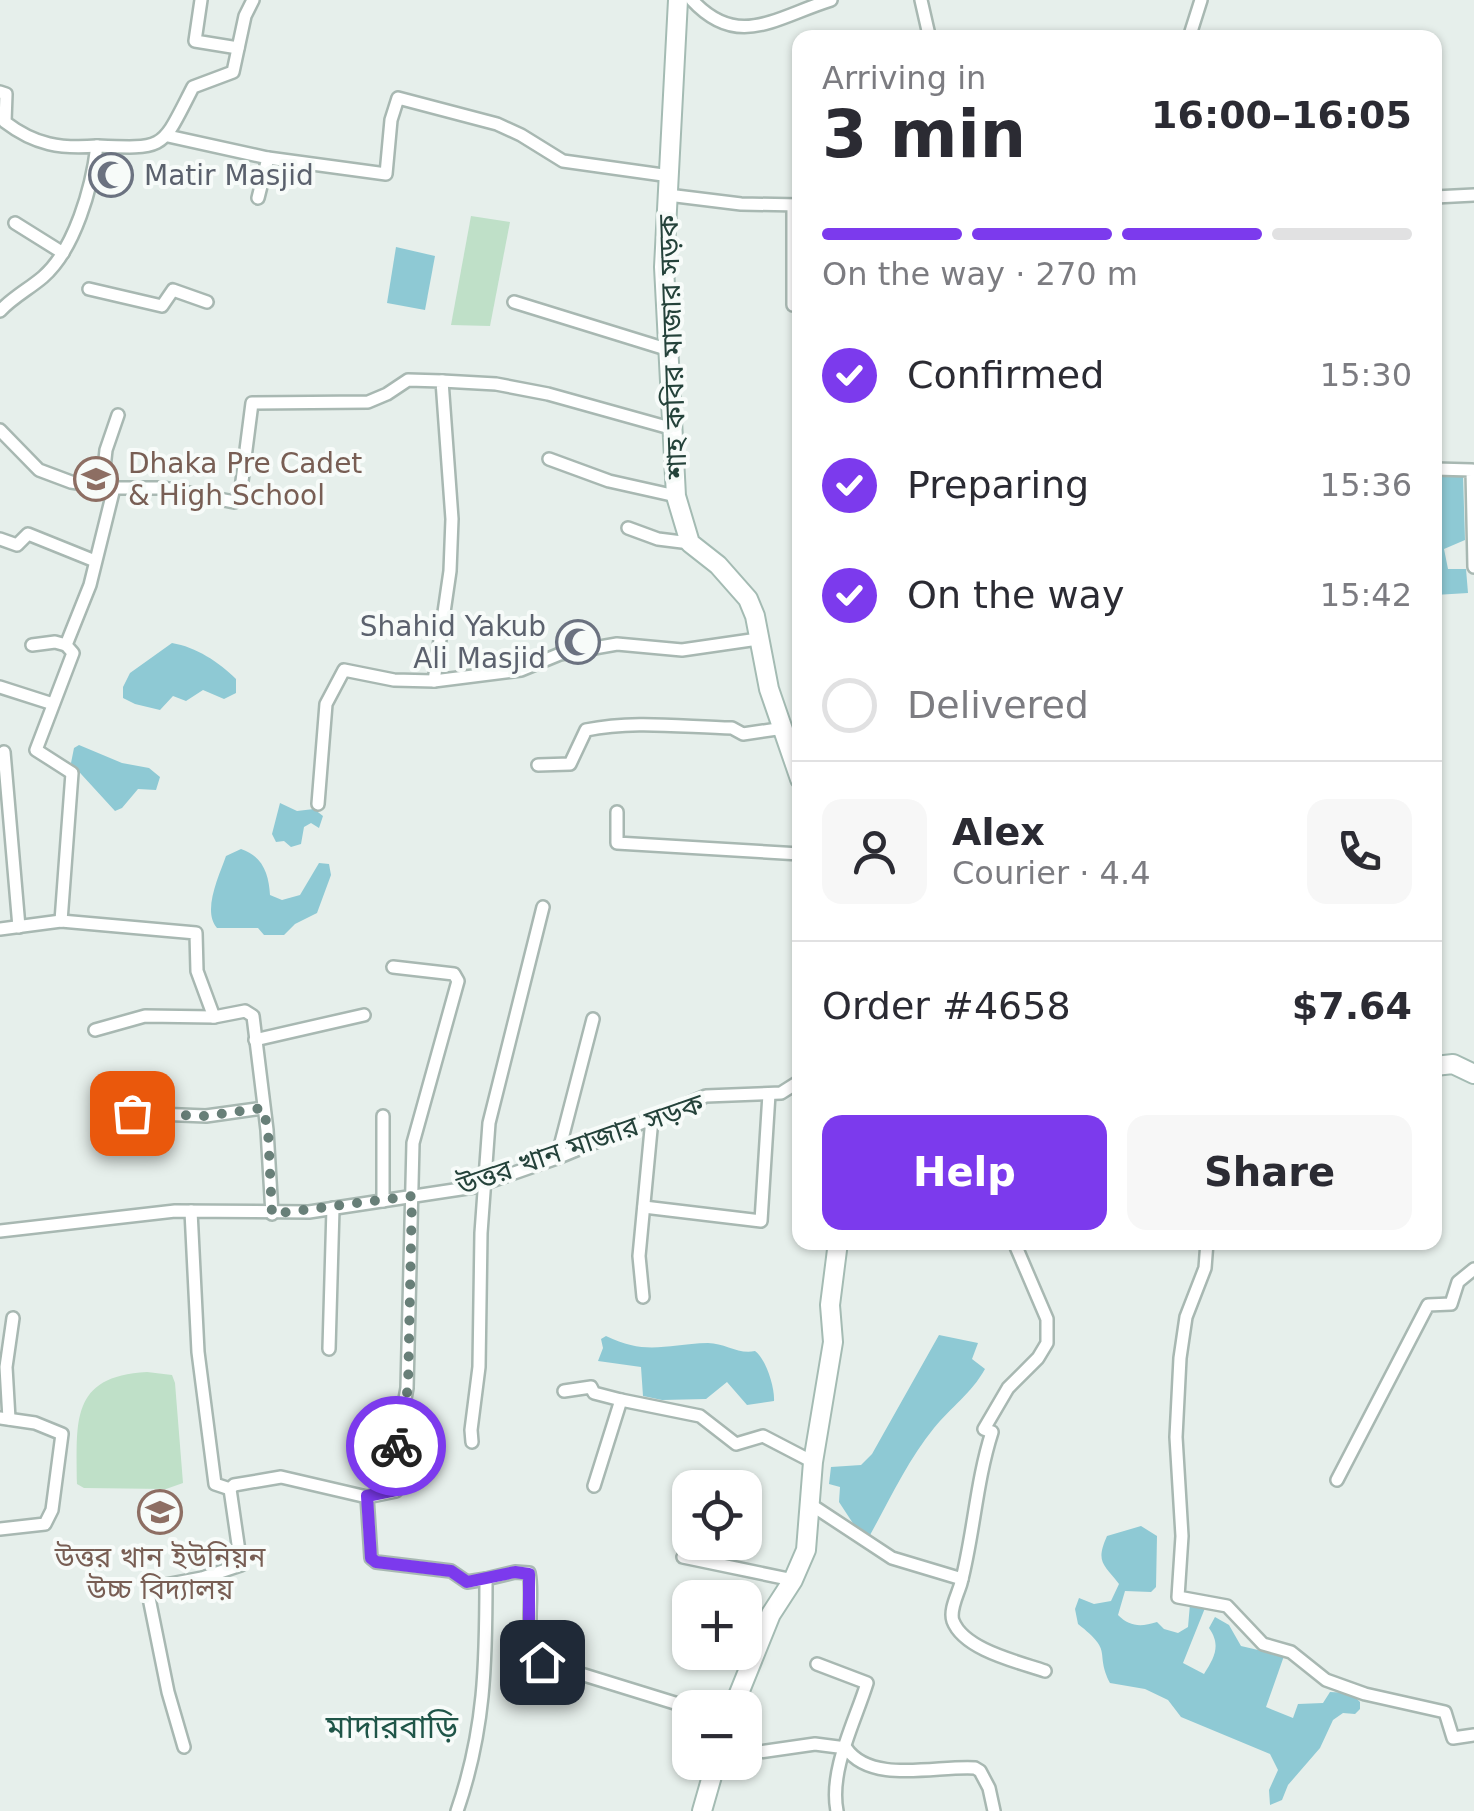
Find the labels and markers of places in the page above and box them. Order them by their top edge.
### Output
mosque icon: Matir Masjid [88,152,134,198]
place label: Matir Masjid [144,159,314,192]
place label: Dhaka Pre Cadet & High School [128,447,362,512]
school or university icon: Dhaka Pre Cadet & High School [73,456,119,502]
place label: Shahid Yakub Ali Masjid [360,610,546,675]
mosque icon: Shahid Yakub Ali Masjid [555,619,601,665]
pin [90,1071,175,1156]
school or university icon: উত্তর খান ইউনিয়ন উচ্চ বিদ্যালয় [137,1489,183,1535]
place label: উত্তর খান ইউনিয়ন উচ্চ বিদ্যালয় [54,1541,266,1606]
pin [500,1620,585,1705]

